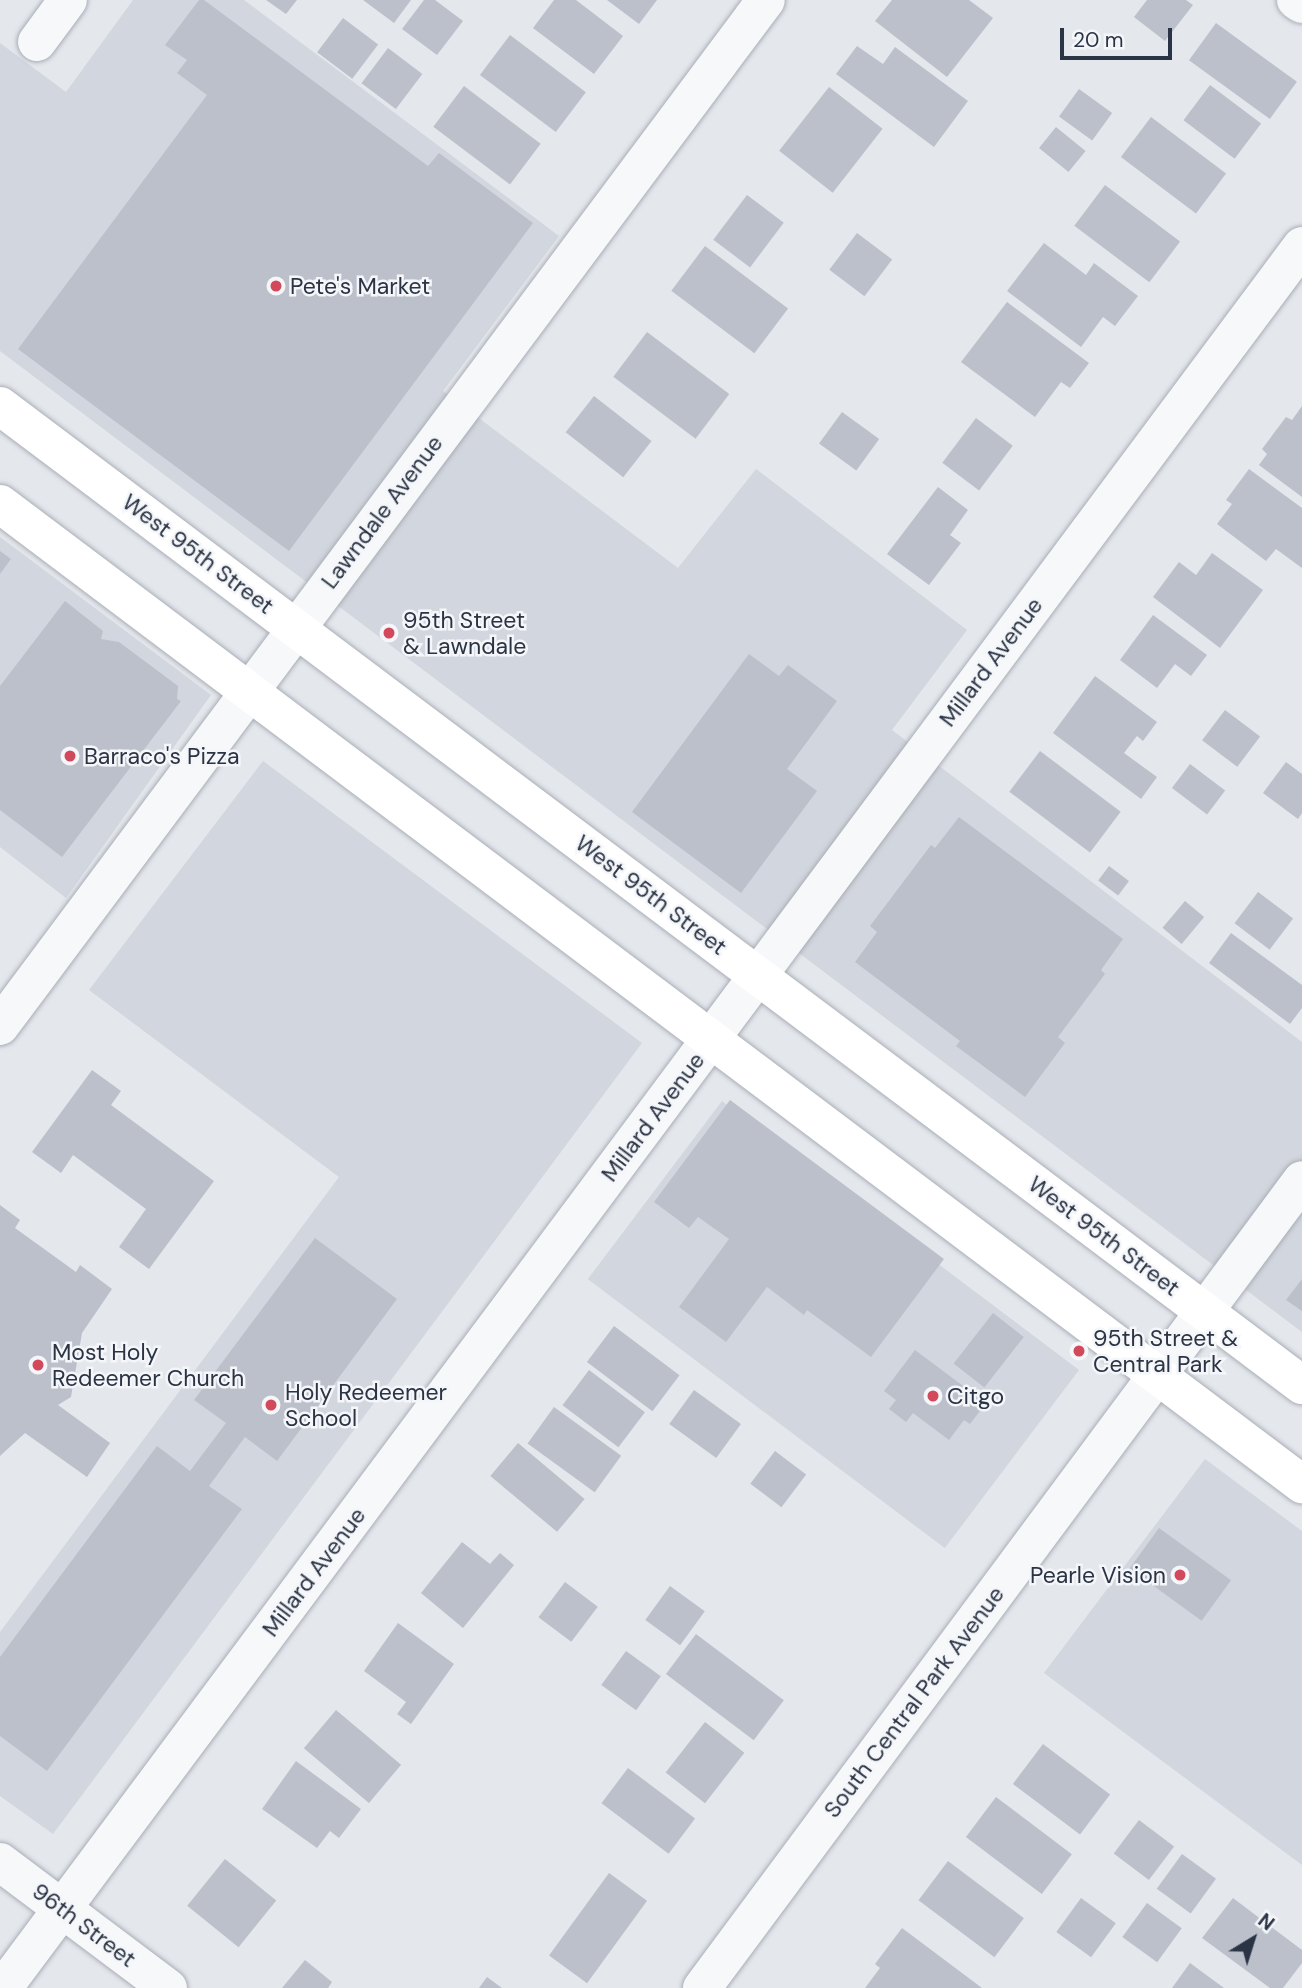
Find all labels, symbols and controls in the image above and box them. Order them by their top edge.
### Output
scale bar [1064,14,1176,58]
text: 20 m [1073,26,1124,54]
place label: Pete's Market [290,272,430,300]
marker: Pete's Market [268,278,284,294]
street label: Lawndale Avenue [315,430,449,594]
street label: West 95th Street [117,488,279,620]
street label: Millard Avenue [934,592,1048,732]
place label: 95th Street & Lawndale [403,606,526,660]
marker: 95th Street & Lawndale [381,625,397,641]
place label: Barraco's Pizza [84,742,239,770]
marker: Barraco's Pizza [62,748,78,764]
street label: West 95th Street [570,829,732,961]
street label: Millard Avenue [596,1047,710,1187]
street label: West 95th Street [1023,1170,1185,1302]
place label: 95th Street & Central Park [1093,1324,1238,1378]
place label: Most Holy Redeemer Church [52,1338,244,1392]
marker: 95th Street & Central Park [1071,1343,1087,1359]
marker: Most Holy Redeemer Church [30,1357,46,1373]
place label: Holy Redeemer School [285,1378,447,1432]
place label: Citgo [947,1382,1004,1410]
marker: Citgo [925,1388,941,1404]
marker: Holy Redeemer School [263,1397,279,1413]
street label: Millard Avenue [257,1502,371,1642]
place label: Pearle Vision [1030,1561,1166,1589]
marker: Pearle Vision [1172,1567,1188,1583]
street label: South Central Park Avenue [818,1581,1010,1823]
street label: 96th Street [27,1877,141,1973]
north arrow [1218,1904,1288,1974]
text: N [1253,1908,1279,1936]

